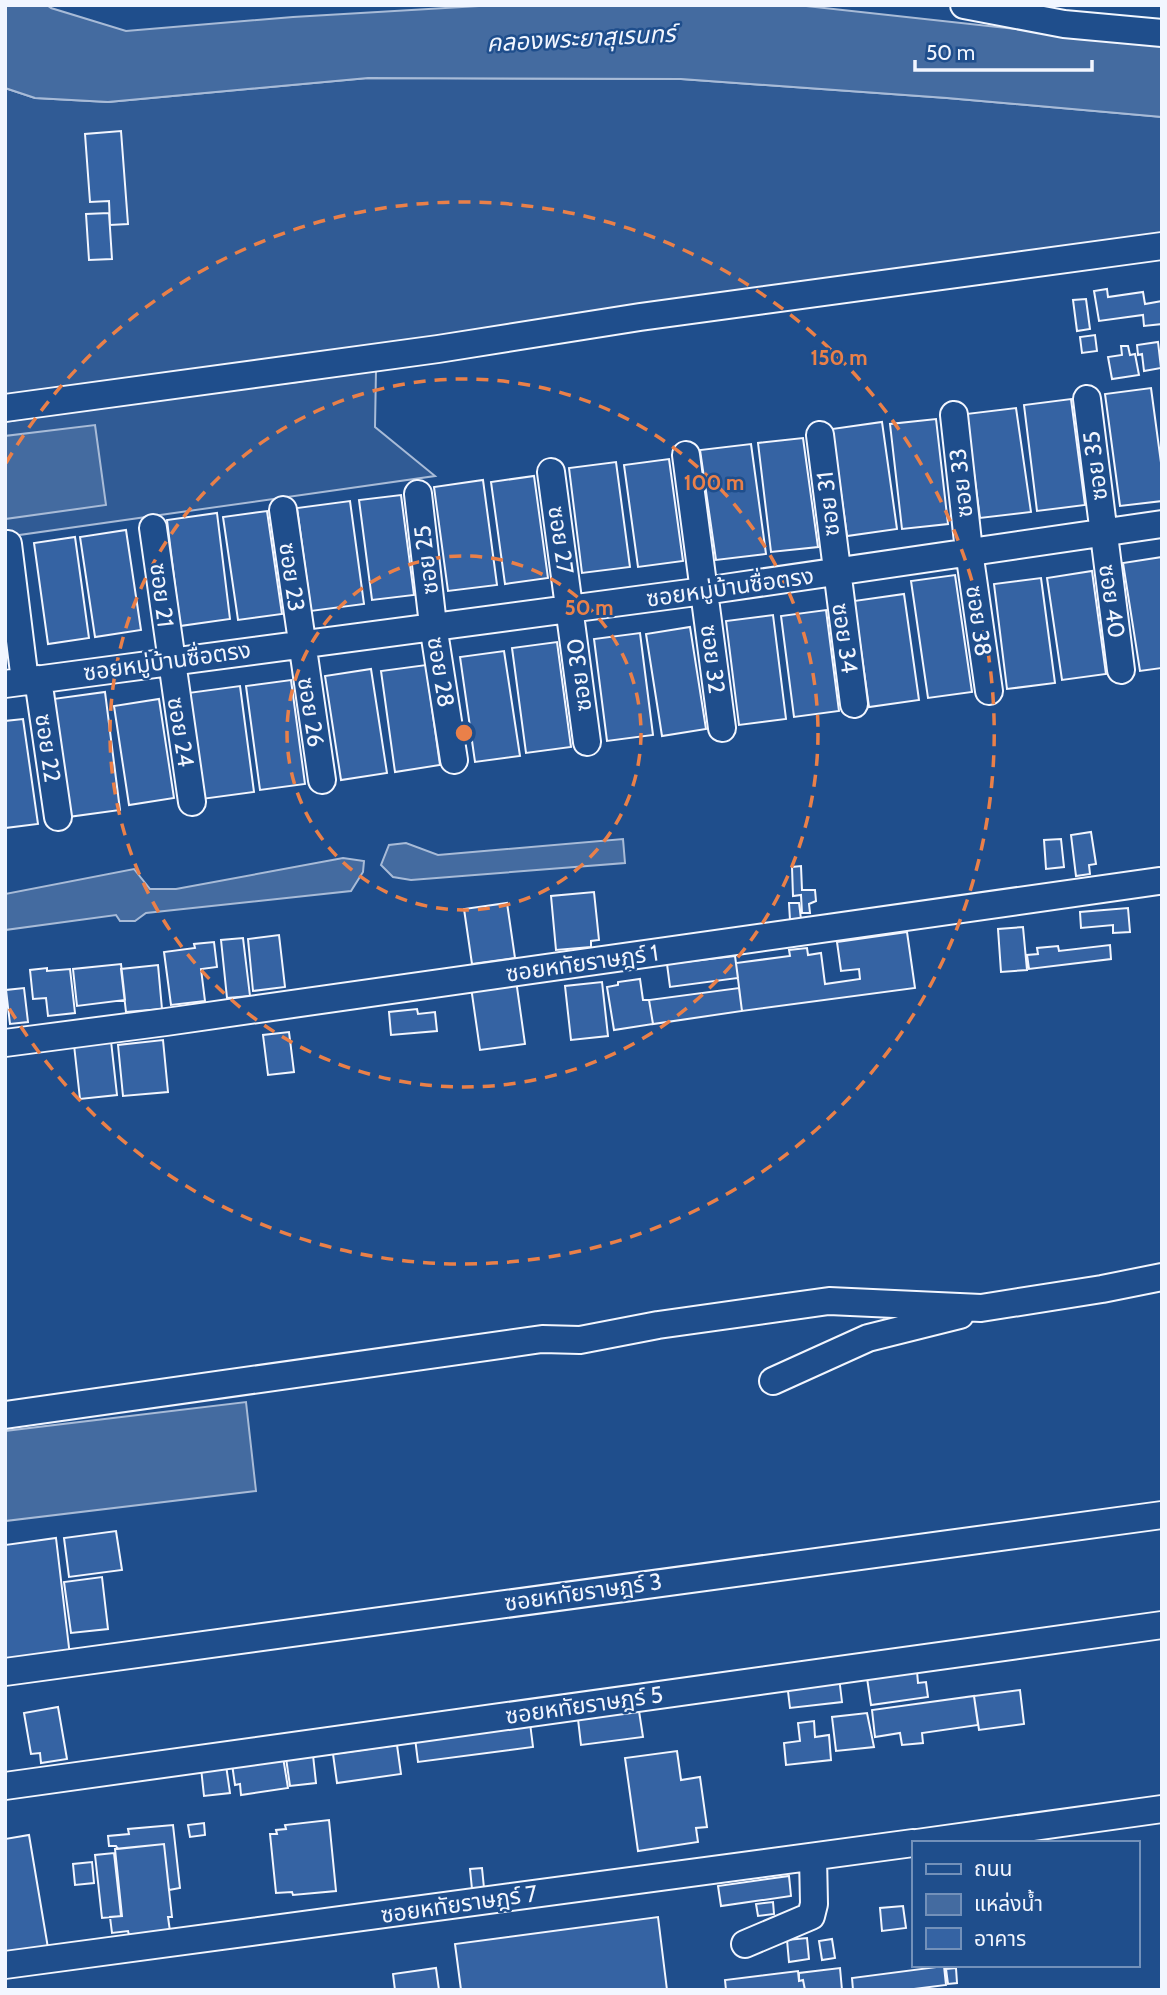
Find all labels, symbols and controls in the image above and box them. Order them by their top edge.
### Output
water label: คลองพระยาสุเรนทร์ [486,18,681,58]
scale bar [915,28,1092,72]
text: 50 m [926,40,975,65]
text: 150 m [811,345,867,370]
street label: ซอย 35 [1077,430,1113,502]
street label: ซอย 33 [943,447,979,519]
text: 100 m [684,470,744,495]
street label: ซอย 31 [811,470,845,538]
street label: ซอย 27 [542,504,580,576]
street label: ซอย 25 [408,524,444,596]
street label: ซอย 23 [273,541,311,613]
street label: ซอยหมู่บ้านซื่อตรง [644,559,816,614]
street label: ซอย 21 [144,561,180,629]
street label: ซอย 40 [1093,562,1131,640]
street label: ซอย 38 [960,584,998,658]
text: 50 m [564,595,614,620]
street label: ซอย 34 [826,601,864,675]
street label: ซอย 32 [695,623,731,695]
street label: ซอยหมู่บ้านซื่อตรง [81,633,253,688]
street label: ซอย 28 [422,635,460,709]
street label: ซอย 30 [561,637,597,713]
street label: ซอย 26 [292,675,330,749]
street label: ซอย 24 [162,695,200,769]
street label: ซอย 22 [29,712,67,784]
centre of rings [452,721,476,745]
street label: ซอยหทัยราษฎร์ 1 [504,938,660,988]
street label: ซอยหทัยราษฎร์ 3 [502,1567,664,1617]
street label: ซอยหทัยราษฎร์ 5 [503,1680,665,1730]
legend [912,1841,1139,1967]
text: ถนน [974,1856,1012,1881]
street label: ซอยหทัยราษฎร์ 7 [379,1879,540,1929]
text: แหล่งน้ำ [974,1889,1043,1916]
text: อาคาร [974,1926,1026,1951]

